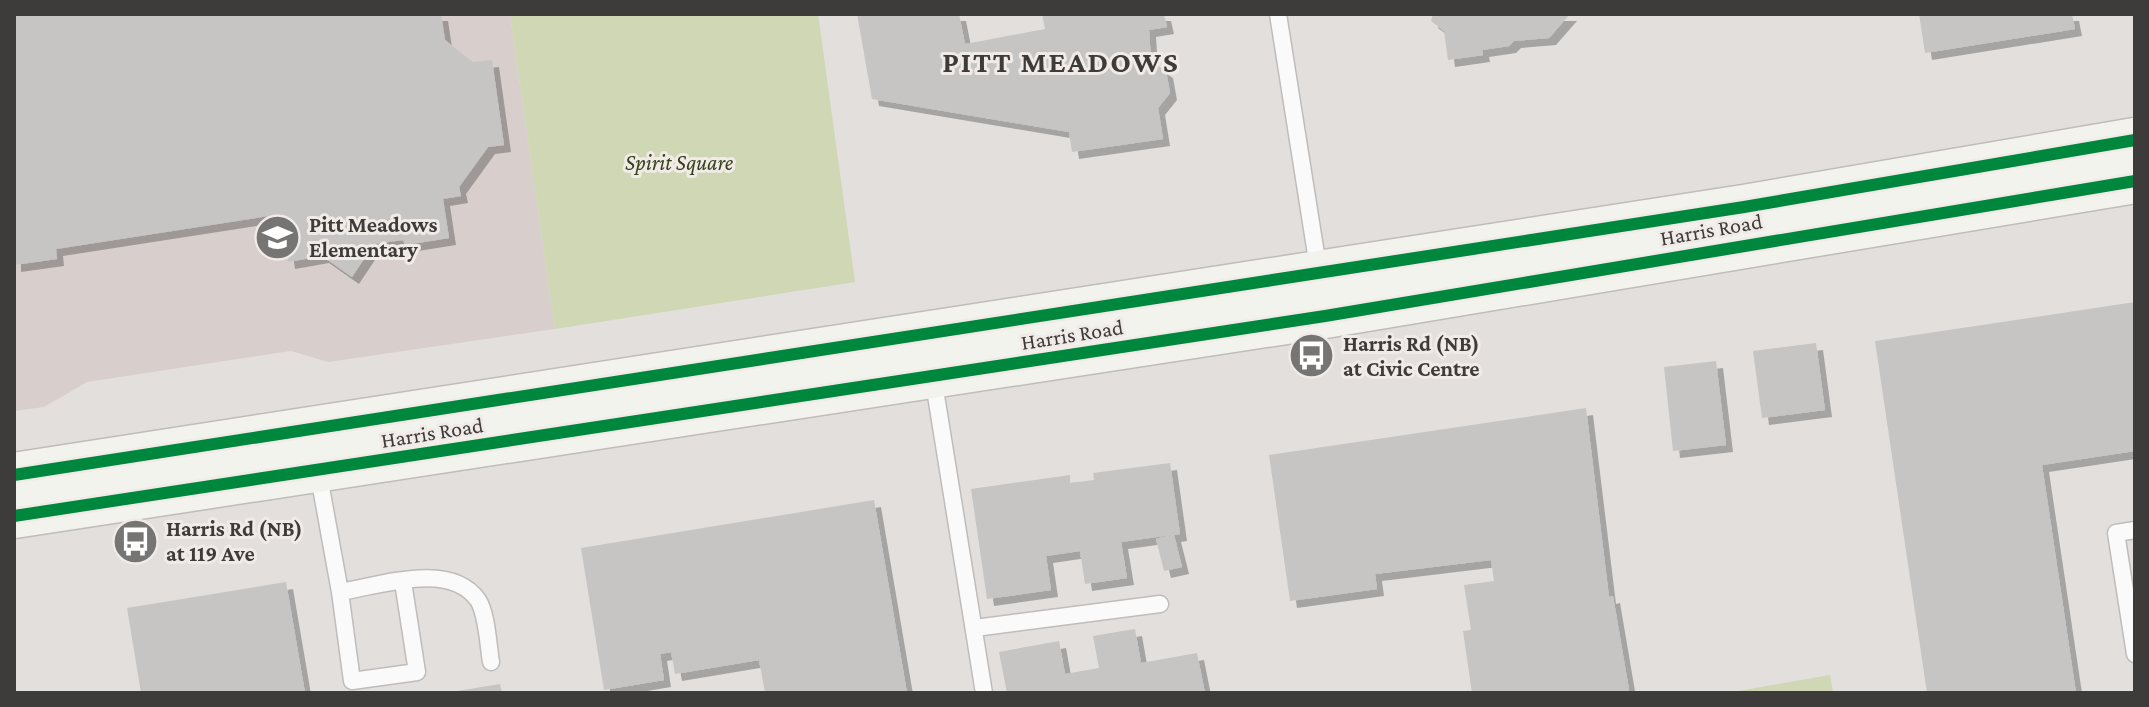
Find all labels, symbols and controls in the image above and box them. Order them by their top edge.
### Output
district label: PITT MEADOWS [942,45,1180,78]
park label: Spirit Square [625,150,734,175]
street label: Harris Road [1658,208,1765,251]
place label: Pitt Meadows Elementary [309,212,437,262]
school or university icon: Pitt Meadows Elementary [254,213,302,261]
street label: Harris Road [1019,314,1125,355]
place label: Harris Rd (NB) at Civic Centre [1343,331,1480,381]
bus stop icon: Harris Rd (NB) at Civic Centre [1288,332,1336,380]
street label: Harris Road [379,412,485,453]
place label: Harris Rd (NB) at 119 Ave [166,516,303,566]
bus stop icon: Harris Rd (NB) at 119 Ave [111,517,159,565]

